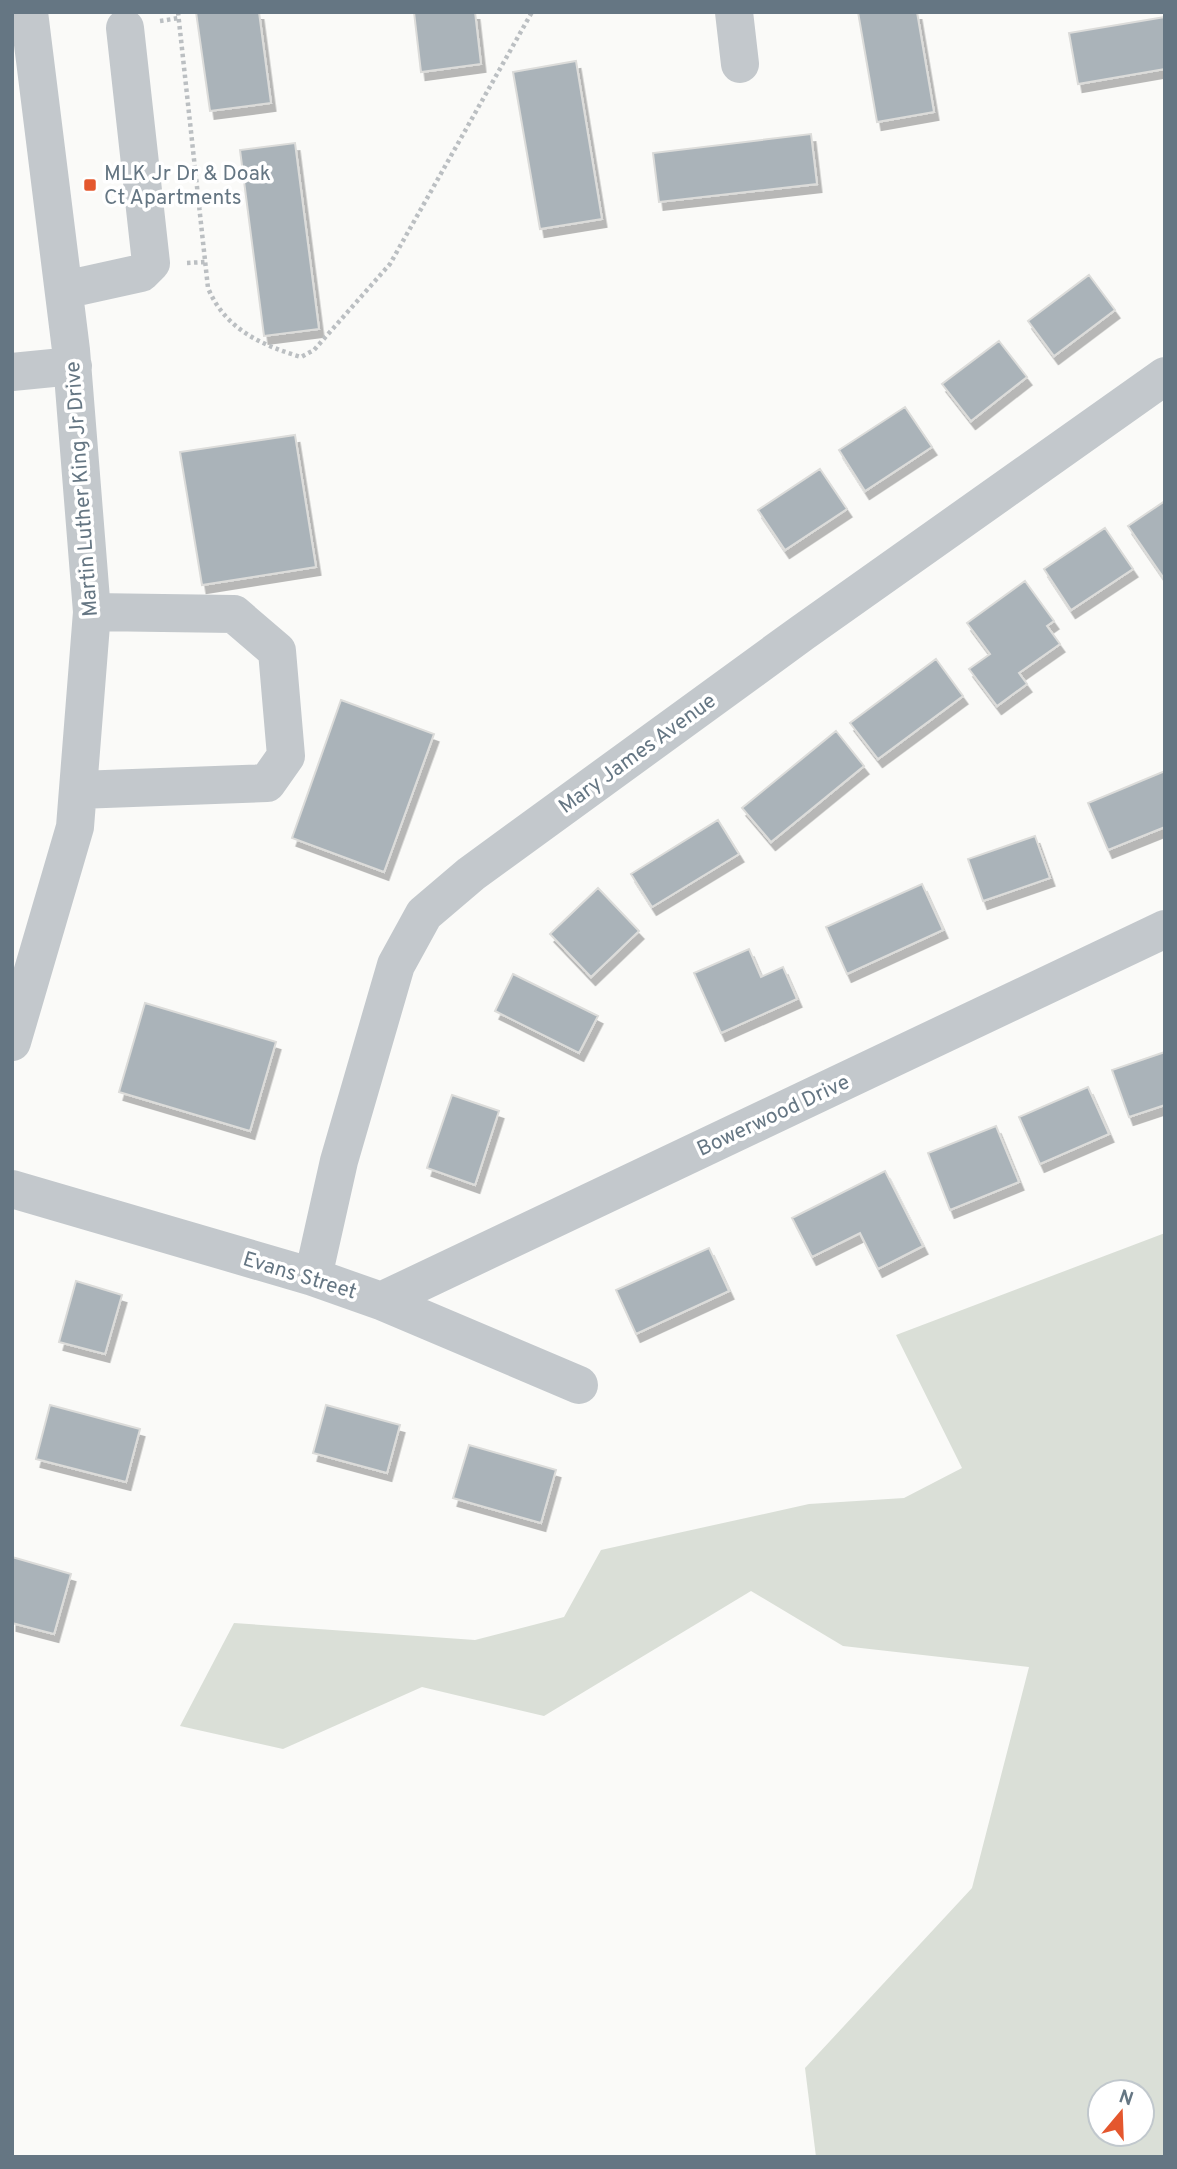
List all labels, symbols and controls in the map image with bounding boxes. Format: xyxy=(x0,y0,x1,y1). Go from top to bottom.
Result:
place label: MLK Jr Dr & Doak Ct Apartments xyxy=(104,161,271,212)
marker: MLK Jr Dr & Doak Ct Apartments xyxy=(82,177,98,193)
street label: Martin Luther King Jr Drive xyxy=(60,360,105,617)
street label: Mary James Avenue xyxy=(554,688,722,820)
street label: Bowerwood Drive xyxy=(693,1069,854,1164)
street label: Evans Street xyxy=(239,1246,360,1307)
north arrow xyxy=(1086,2078,1156,2148)
text: N xyxy=(1116,2085,1136,2112)

